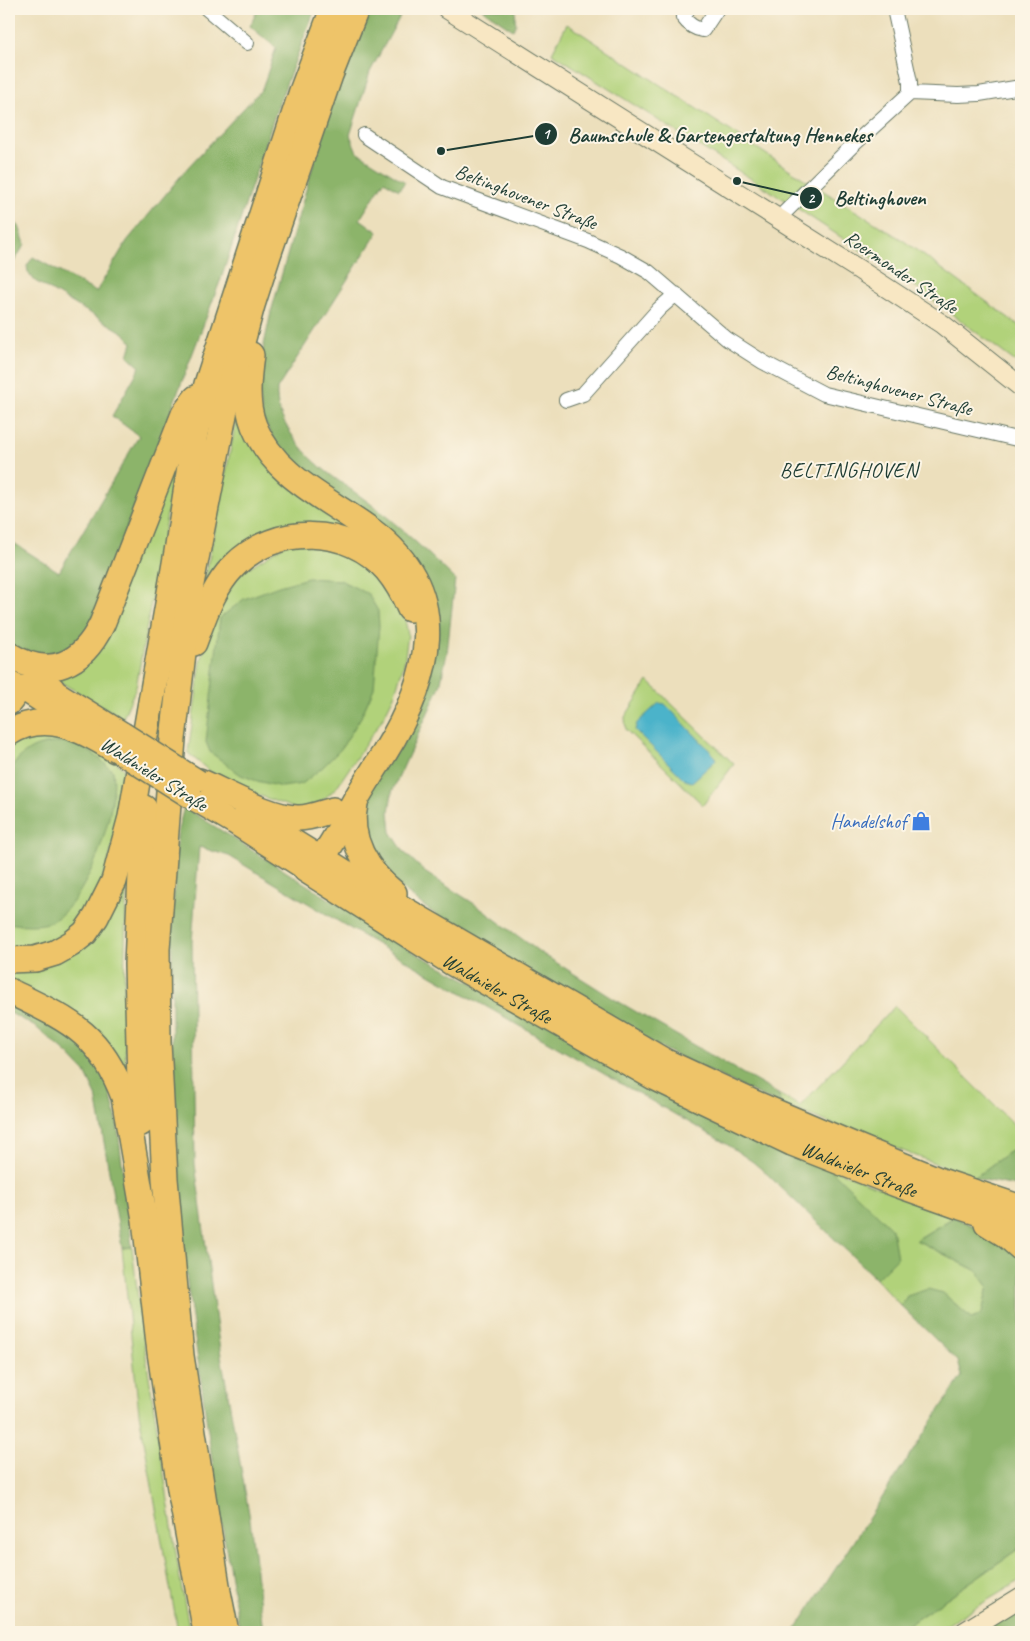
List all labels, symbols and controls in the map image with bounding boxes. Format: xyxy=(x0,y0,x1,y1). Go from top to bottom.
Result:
callout: Baumschule & Gartengestaltung Hennekes xyxy=(533,116,882,152)
text: Baumschule & Gartengestaltung Hennekes xyxy=(568,122,874,148)
text: 1 xyxy=(543,125,552,144)
street label: Beltinghovener Straße xyxy=(452,158,602,236)
callout: Beltinghoven xyxy=(799,180,935,216)
text: Beltinghoven xyxy=(834,185,927,211)
text: 2 xyxy=(808,189,816,208)
street label: Roermonder Straße xyxy=(839,225,964,320)
street label: Beltinghovener Straße xyxy=(823,359,976,422)
district label: BELTINGHOVEN xyxy=(780,457,921,483)
street label: Waldnieler Straße xyxy=(96,731,213,818)
place label: Handelshof xyxy=(830,809,911,834)
shop icon: Handelshof xyxy=(910,810,932,832)
street label: Waldnieler Straße xyxy=(438,947,558,1030)
street label: Waldnieler Straße xyxy=(798,1135,921,1203)

